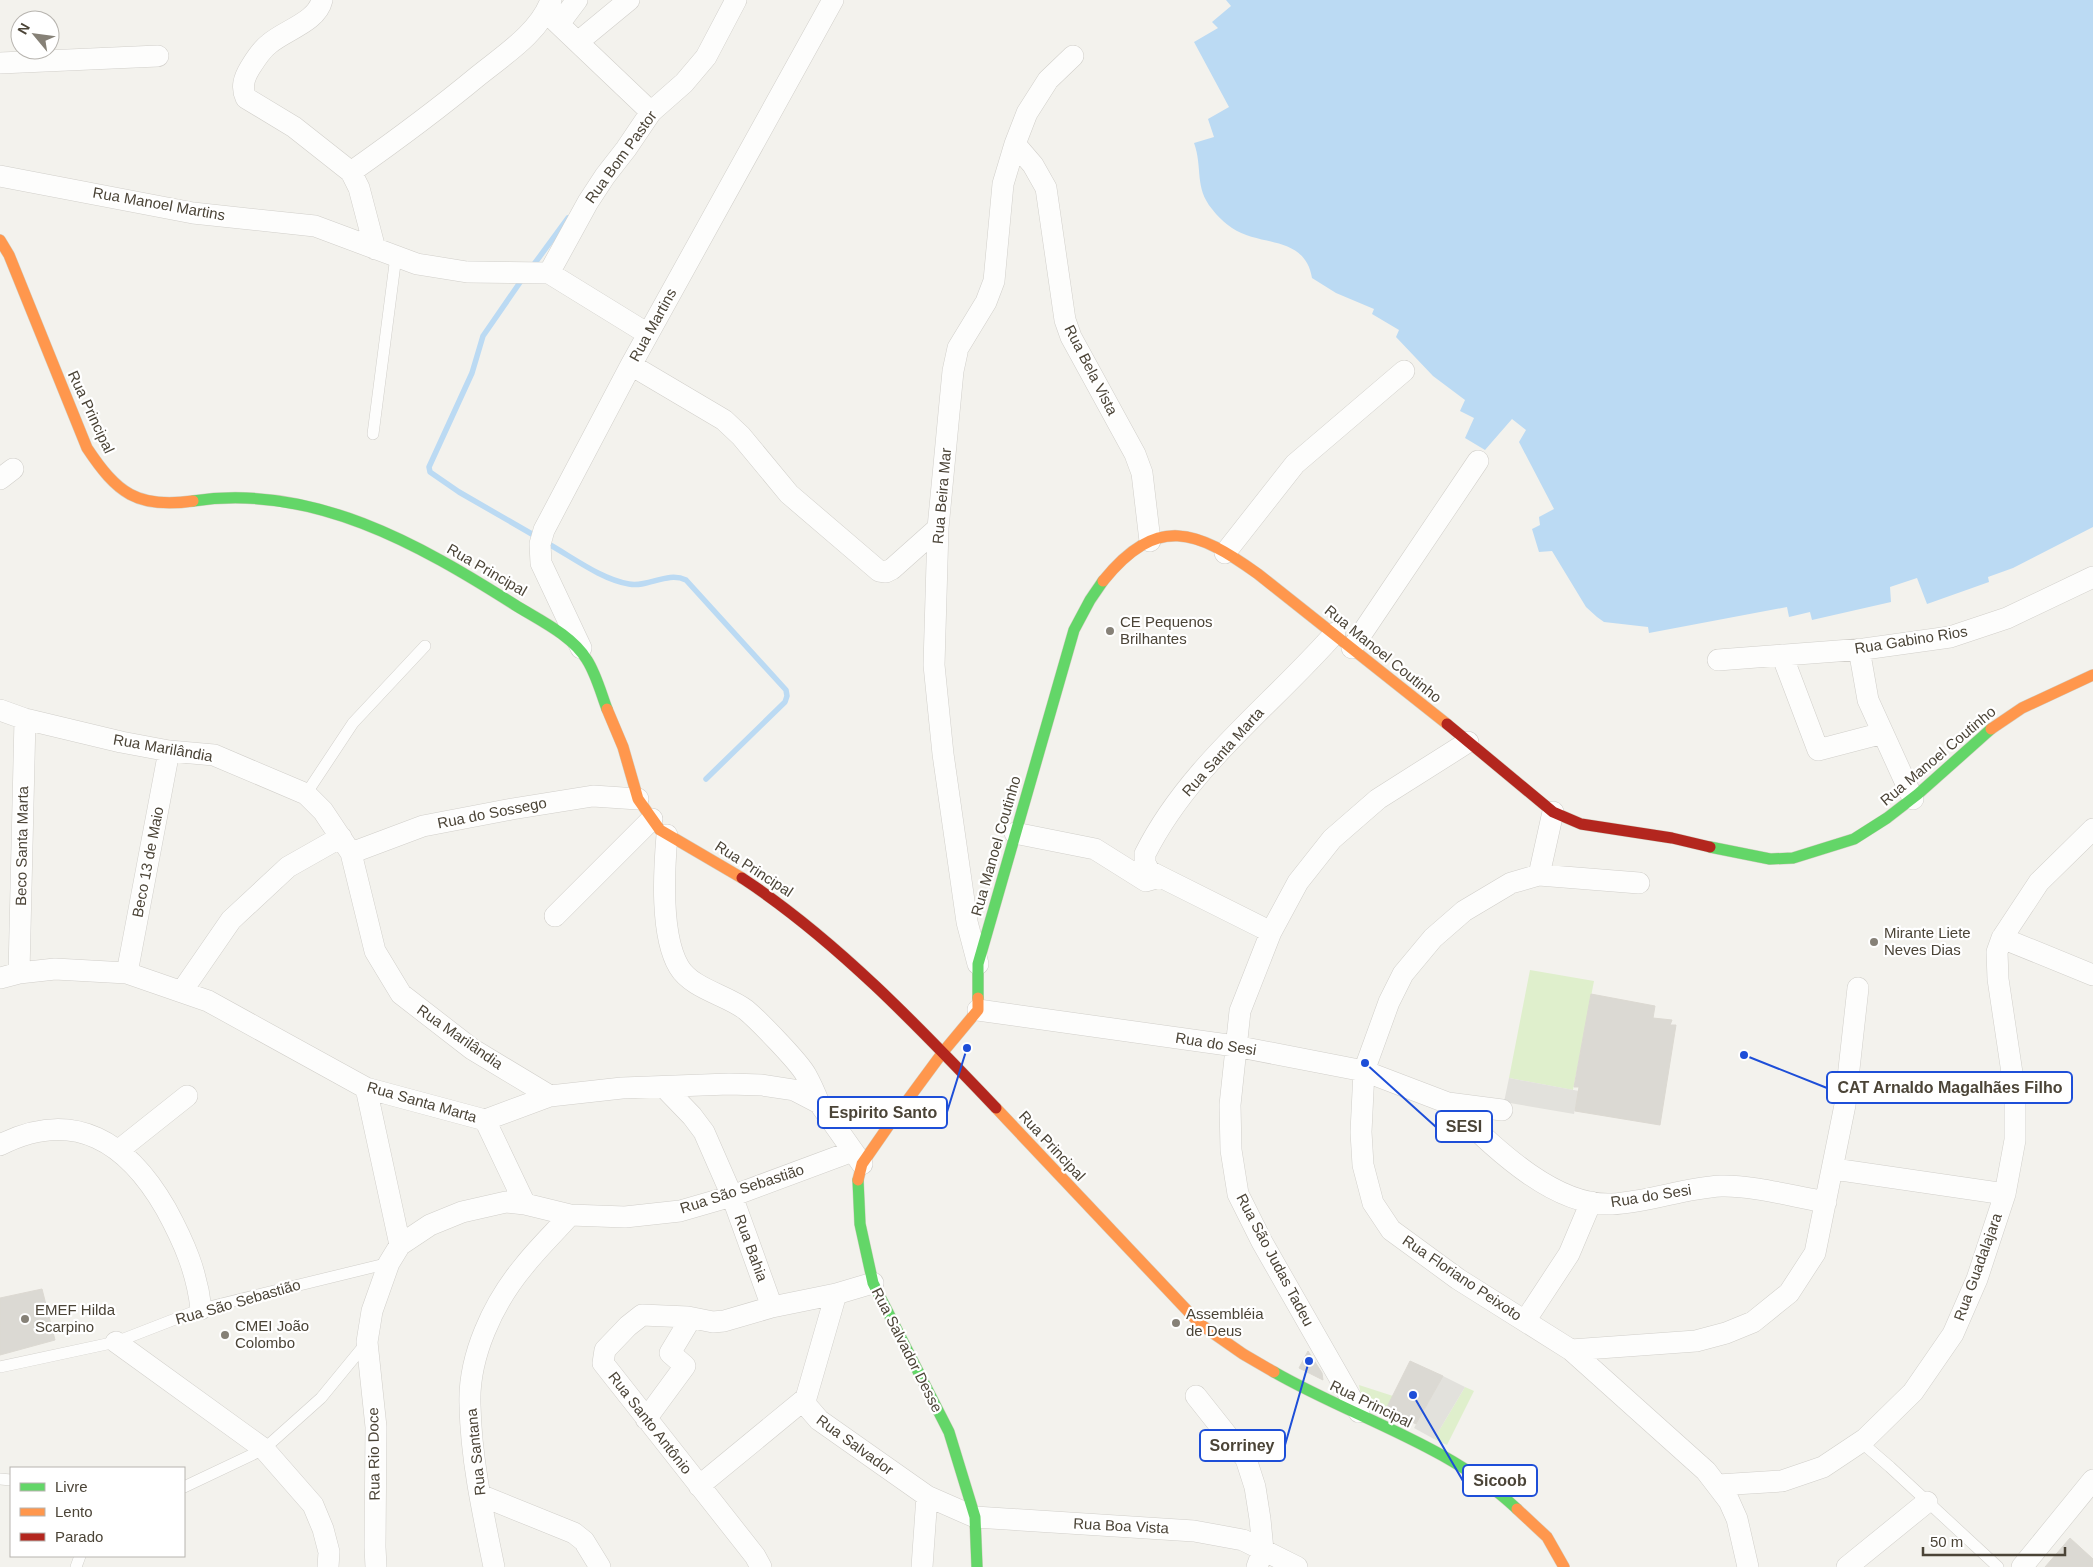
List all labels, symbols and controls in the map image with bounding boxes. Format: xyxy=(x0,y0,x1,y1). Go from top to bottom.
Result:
north arrow xyxy=(10,10,60,60)
text: N xyxy=(14,20,33,37)
street label: Rua Bom Pastor xyxy=(581,107,660,206)
street label: Rua Manoel Martins xyxy=(92,183,227,224)
street label: Rua Martins xyxy=(626,285,680,364)
street label: Rua Bela Vista xyxy=(1061,322,1122,418)
street label: Rua Principal xyxy=(65,368,118,456)
street label: Rua Beira Mar xyxy=(929,447,954,545)
street label: Rua Principal xyxy=(444,540,530,599)
street label: Rua Manoel Coutinho xyxy=(1322,601,1445,706)
place label: CE Pequenos Brilhantes xyxy=(1120,613,1213,647)
street label: Rua Gabino Rios xyxy=(1853,622,1969,657)
marker: CE Pequenos Brilhantes xyxy=(1104,625,1116,637)
street label: Rua Manoel Coutinho xyxy=(1877,702,1999,809)
street label: Rua Santa Marta xyxy=(1178,703,1267,799)
street label: Rua Marilândia xyxy=(112,730,215,765)
street label: Rua Manoel Coutinho xyxy=(967,774,1024,918)
street label: Beco Santa Marta xyxy=(12,785,31,906)
street label: Rua do Sossego xyxy=(436,794,548,831)
street label: Beco 13 de Maio xyxy=(128,805,167,919)
street label: Rua Principal xyxy=(712,837,796,900)
place label: Mirante Liete Neves Dias xyxy=(1884,924,1971,958)
marker: Mirante Liete Neves Dias xyxy=(1868,936,1880,948)
street label: Rua Marilândia xyxy=(414,1001,507,1073)
street label: Rua do Sesi xyxy=(1174,1029,1258,1058)
callout: CAT Arnaldo Magalhães Filho xyxy=(1827,1072,2072,1103)
street label: Rua Santa Marta xyxy=(365,1078,480,1125)
text: CAT Arnaldo Magalhães Filho xyxy=(1838,1079,2063,1096)
callout: Espirito Santo xyxy=(818,1097,947,1128)
text: Espirito Santo xyxy=(829,1104,937,1121)
street label: Rua Principal xyxy=(1016,1107,1089,1184)
callout: SESI xyxy=(1436,1111,1492,1142)
text: SESI xyxy=(1446,1118,1482,1135)
street label: Rua São Sebastião xyxy=(678,1160,806,1217)
street label: Rua do Sesi xyxy=(1609,1181,1693,1210)
street label: Rua São Judas Tadeu xyxy=(1233,1191,1318,1329)
street label: Rua Guadalajara xyxy=(1950,1210,2005,1323)
street label: Rua Bahia xyxy=(732,1212,772,1284)
street label: Rua Floriano Peixoto xyxy=(1399,1231,1525,1324)
street label: Rua São Sebastião xyxy=(173,1276,302,1328)
street label: Rua Salvador Desse xyxy=(869,1285,946,1415)
place label: EMEF Hilda Scarpino xyxy=(35,1301,116,1335)
place label: Assembléia de Deus xyxy=(1186,1305,1264,1339)
marker: EMEF Hilda Scarpino xyxy=(19,1313,31,1325)
place label: CMEI João Colombo xyxy=(235,1317,309,1351)
marker: Assembléia de Deus xyxy=(1170,1317,1182,1329)
marker: CMEI João Colombo xyxy=(219,1329,231,1341)
street label: Rua Santo Antônio xyxy=(605,1368,696,1477)
street label: Rua Principal xyxy=(1327,1376,1415,1431)
street label: Rua Rio Doce xyxy=(364,1407,383,1501)
street label: Rua Santana xyxy=(462,1407,489,1496)
street label: Rua Salvador xyxy=(814,1411,897,1478)
callout: Sorriney xyxy=(1200,1430,1285,1461)
text: Sorriney xyxy=(1210,1437,1275,1454)
callout: Sicoob xyxy=(1463,1465,1537,1496)
legend xyxy=(10,1467,185,1557)
text: Sicoob xyxy=(1473,1472,1527,1489)
text: Livre xyxy=(55,1478,88,1495)
text: Lento xyxy=(55,1503,93,1520)
street label: Rua Boa Vista xyxy=(1073,1515,1170,1537)
scale bar xyxy=(1923,1524,2066,1556)
text: Parado xyxy=(55,1528,103,1545)
text: 50 m xyxy=(1930,1533,1963,1550)

